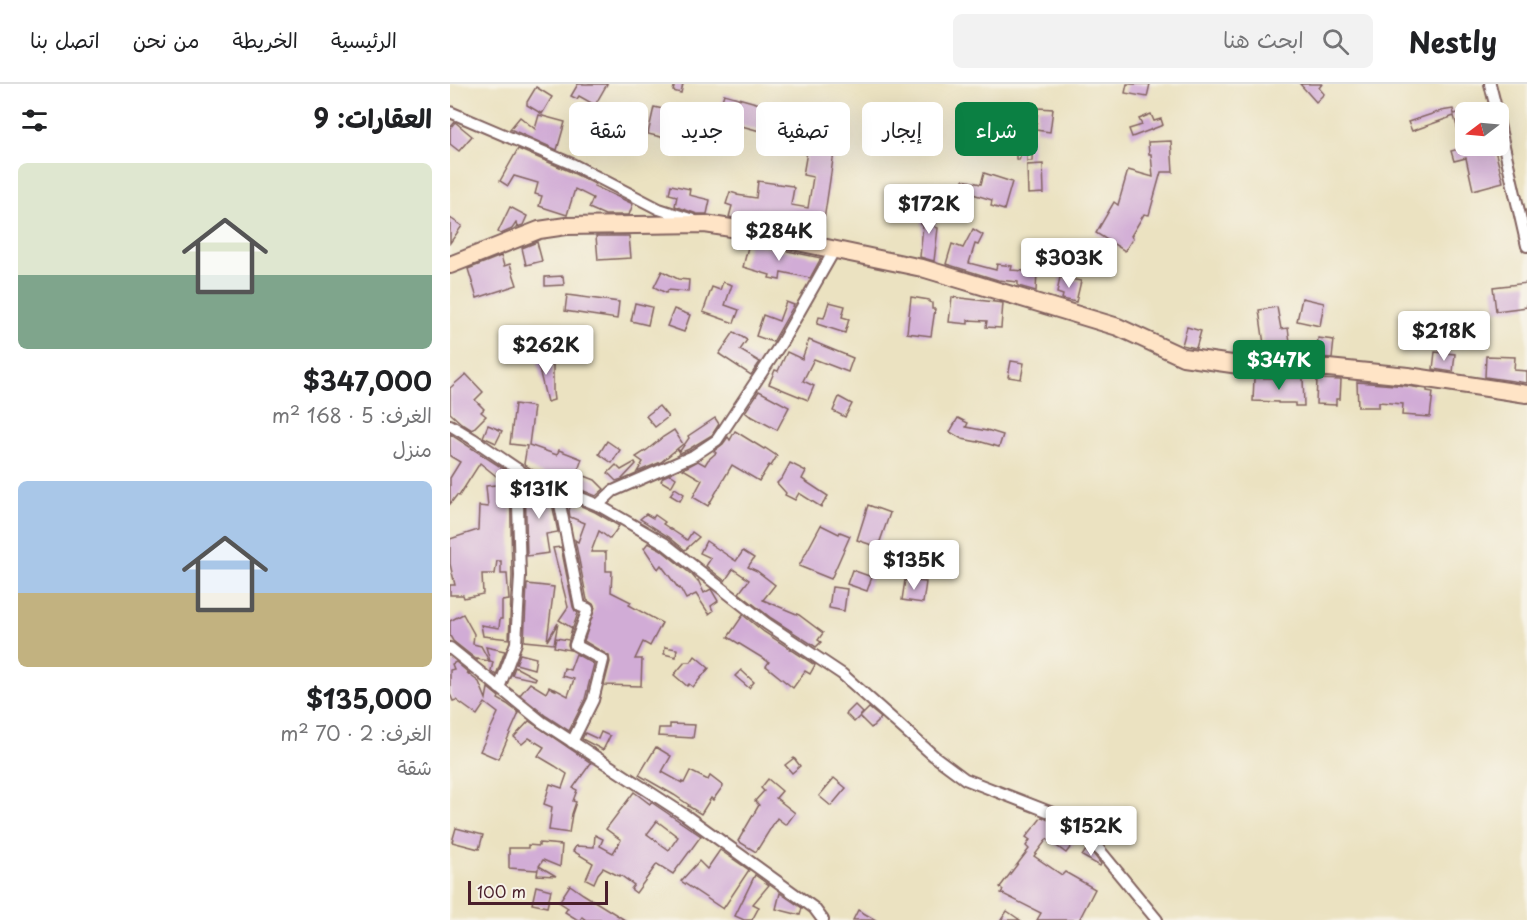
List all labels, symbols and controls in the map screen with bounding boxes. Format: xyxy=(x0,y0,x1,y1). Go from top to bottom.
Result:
search box xyxy=(953,14,1373,68)
text: Nestly xyxy=(1409,20,1497,63)
text: ابحث هنا xyxy=(1223,22,1304,55)
text: اتصل بنا xyxy=(30,23,100,55)
text: من نحن xyxy=(133,23,199,55)
text: الخريطة xyxy=(232,23,298,55)
text: الرئيسية xyxy=(331,23,397,55)
icon: search xyxy=(1319,25,1352,58)
text: العقارات: 9 xyxy=(313,98,432,137)
chip: شقة xyxy=(569,102,648,156)
chip: جديد xyxy=(660,102,744,156)
chip: تصفية xyxy=(756,102,850,156)
chip: إيجار xyxy=(862,102,943,156)
chip: شراء xyxy=(955,102,1038,156)
north arrow xyxy=(1455,102,1509,156)
map controls xyxy=(1455,102,1509,156)
icon: filters xyxy=(18,104,51,137)
pin: $172K xyxy=(887,184,971,235)
text: $172K xyxy=(898,188,960,218)
icon: home xyxy=(171,202,279,310)
pin: $284K xyxy=(737,211,821,262)
text: $284K xyxy=(745,215,813,245)
pin: $303K xyxy=(1027,238,1111,289)
text: $303K xyxy=(1035,242,1103,272)
pin: $218K xyxy=(1402,311,1486,362)
text: $218K xyxy=(1412,315,1476,345)
pin: $262K xyxy=(504,325,588,376)
text: $262K xyxy=(512,329,580,359)
pin: $347K xyxy=(1237,340,1321,391)
text: $347K xyxy=(1247,344,1311,374)
text: $347,000 xyxy=(303,361,432,400)
text: الغرف: 5 · 168 m² xyxy=(272,400,432,430)
text: منزل xyxy=(393,434,432,464)
pin: $131K xyxy=(497,469,581,520)
text: $131K xyxy=(510,473,568,503)
icon: home xyxy=(171,520,279,628)
pin: $135K xyxy=(872,540,956,591)
text: $135K xyxy=(883,544,945,574)
text: $135,000 xyxy=(306,679,432,718)
text: الغرف: 2 · 70 m² xyxy=(280,718,432,748)
text: شقة xyxy=(397,752,432,782)
pin: $152K xyxy=(1049,806,1133,857)
text: $152K xyxy=(1060,810,1122,840)
scale bar xyxy=(468,878,608,906)
text: 100 m xyxy=(477,879,526,903)

